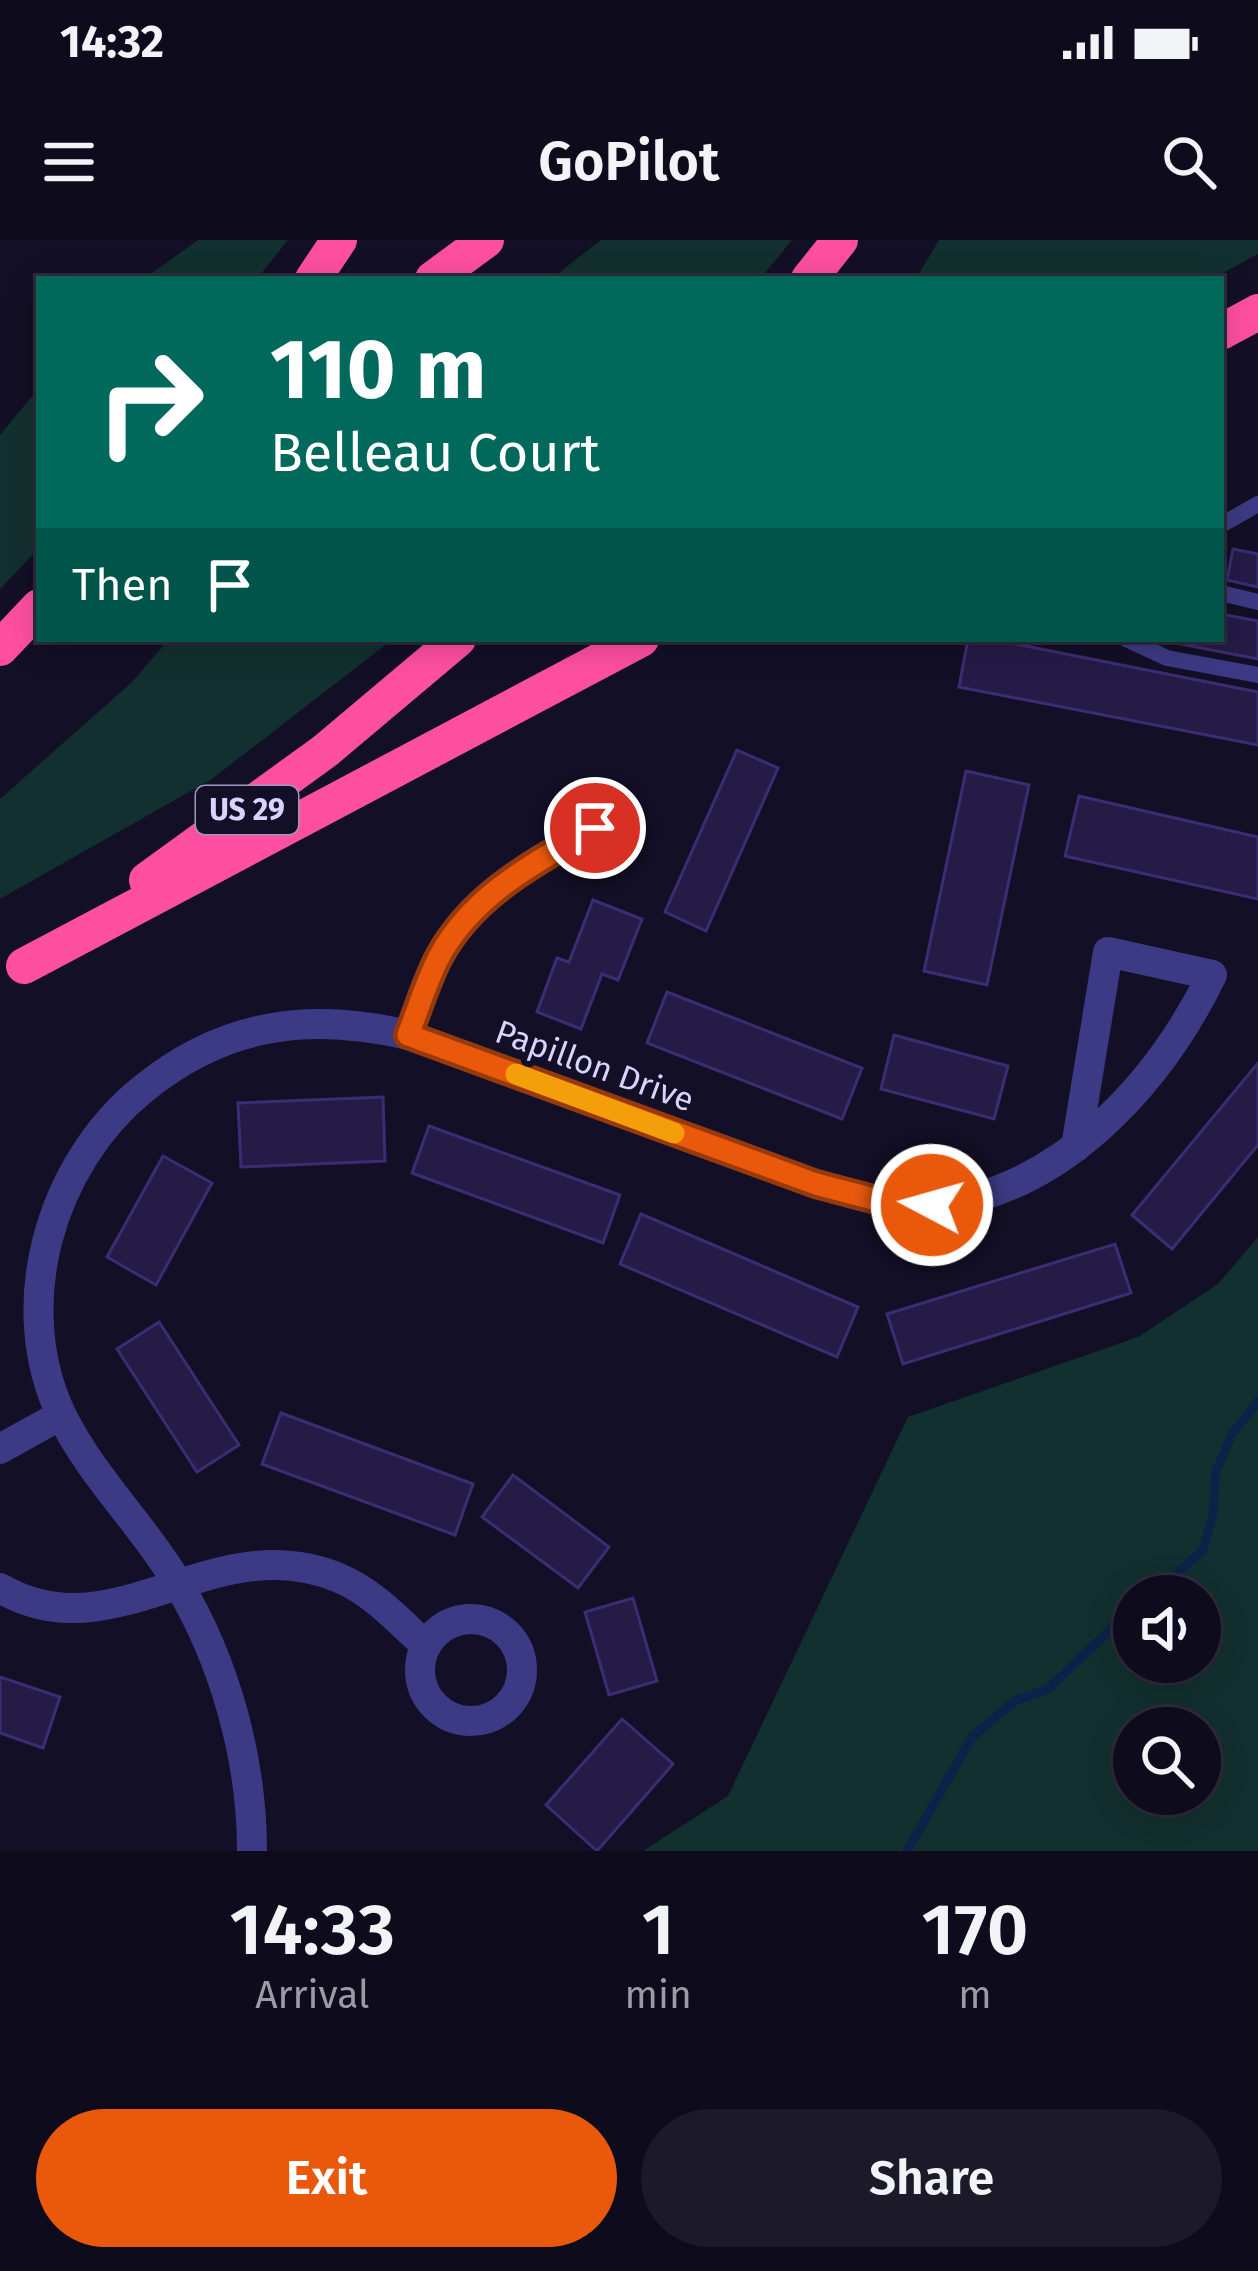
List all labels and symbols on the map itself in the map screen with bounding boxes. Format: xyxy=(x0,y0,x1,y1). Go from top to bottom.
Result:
pin xyxy=(544,777,646,879)
road number: US 29 xyxy=(196,786,298,834)
street label: Papillon Drive xyxy=(490,1012,699,1120)
position arrow xyxy=(869,1142,995,1268)

